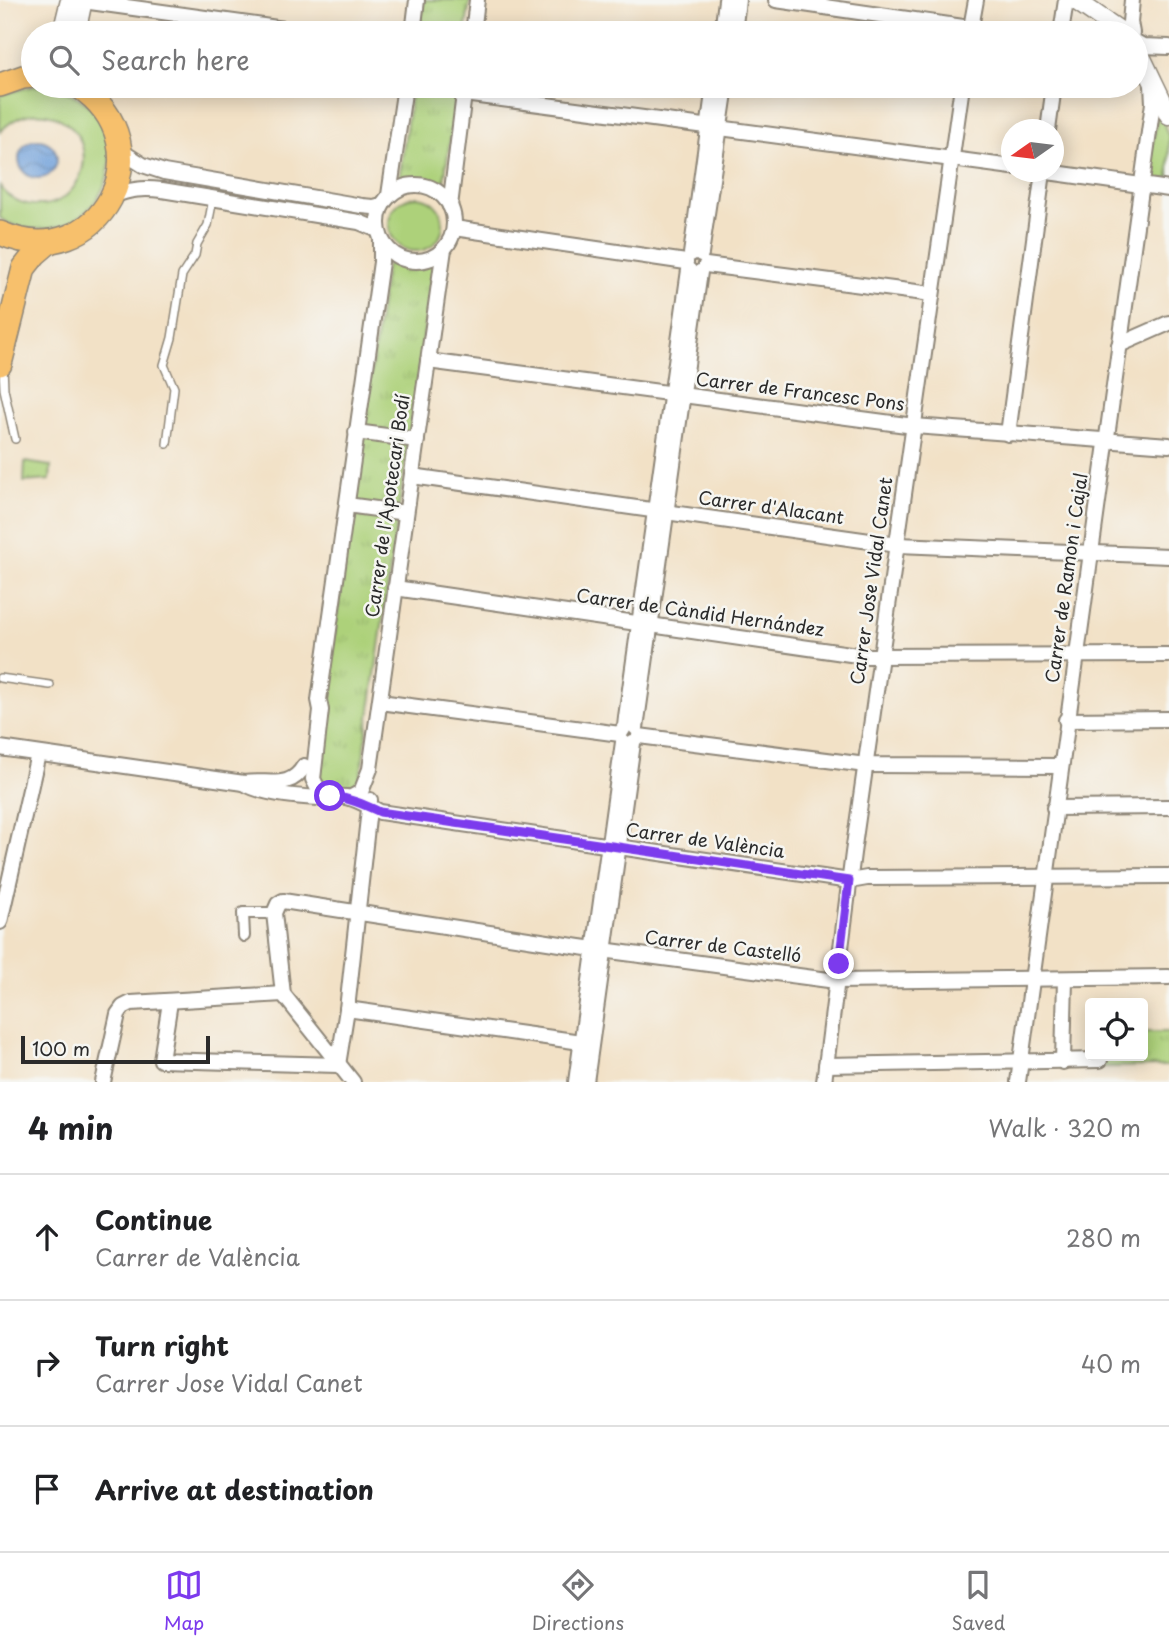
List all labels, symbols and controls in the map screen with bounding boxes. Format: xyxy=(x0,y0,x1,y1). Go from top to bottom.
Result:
search box xyxy=(21,21,1148,98)
text: Search here xyxy=(101,40,250,79)
icon: search xyxy=(45,41,83,79)
north arrow xyxy=(1001,119,1064,182)
street label: Carrer de Francesc Pons xyxy=(694,364,906,417)
street label: Carrer de l'Apotecari Bodí xyxy=(357,392,416,619)
street label: Carrer de Ramon i Cajal xyxy=(1037,471,1094,685)
street label: Carrer Jose Vidal Canet xyxy=(843,475,898,686)
street label: Carrer d'Alacant xyxy=(697,483,846,530)
street label: Carrer de Càndid Hernández xyxy=(575,581,826,642)
route start xyxy=(314,780,345,811)
street label: Carrer de València xyxy=(624,815,786,864)
street label: Carrer de Castelló xyxy=(643,923,803,969)
route end xyxy=(823,948,854,979)
map controls xyxy=(1085,998,1148,1061)
button: locate xyxy=(1085,998,1148,1061)
scale bar xyxy=(21,1033,210,1065)
text: 100 m xyxy=(32,1034,90,1062)
text: 4 min xyxy=(28,1105,114,1150)
text: Walk · 320 m xyxy=(988,1110,1141,1145)
text: Continue xyxy=(95,1200,212,1239)
icon: ahead xyxy=(28,1218,66,1256)
text: 280 m xyxy=(1066,1220,1141,1255)
text: Carrer de València xyxy=(95,1239,300,1274)
text: Turn right xyxy=(95,1326,229,1365)
icon: right xyxy=(28,1344,66,1382)
text: 40 m xyxy=(1081,1346,1141,1381)
text: Carrer Jose Vidal Canet xyxy=(95,1365,363,1400)
icon: arrive xyxy=(28,1470,66,1508)
text: Arrive at destination xyxy=(95,1470,374,1509)
tab: Map xyxy=(164,1566,204,1636)
tab: Directions xyxy=(532,1566,624,1636)
tab: Saved xyxy=(951,1566,1005,1636)

